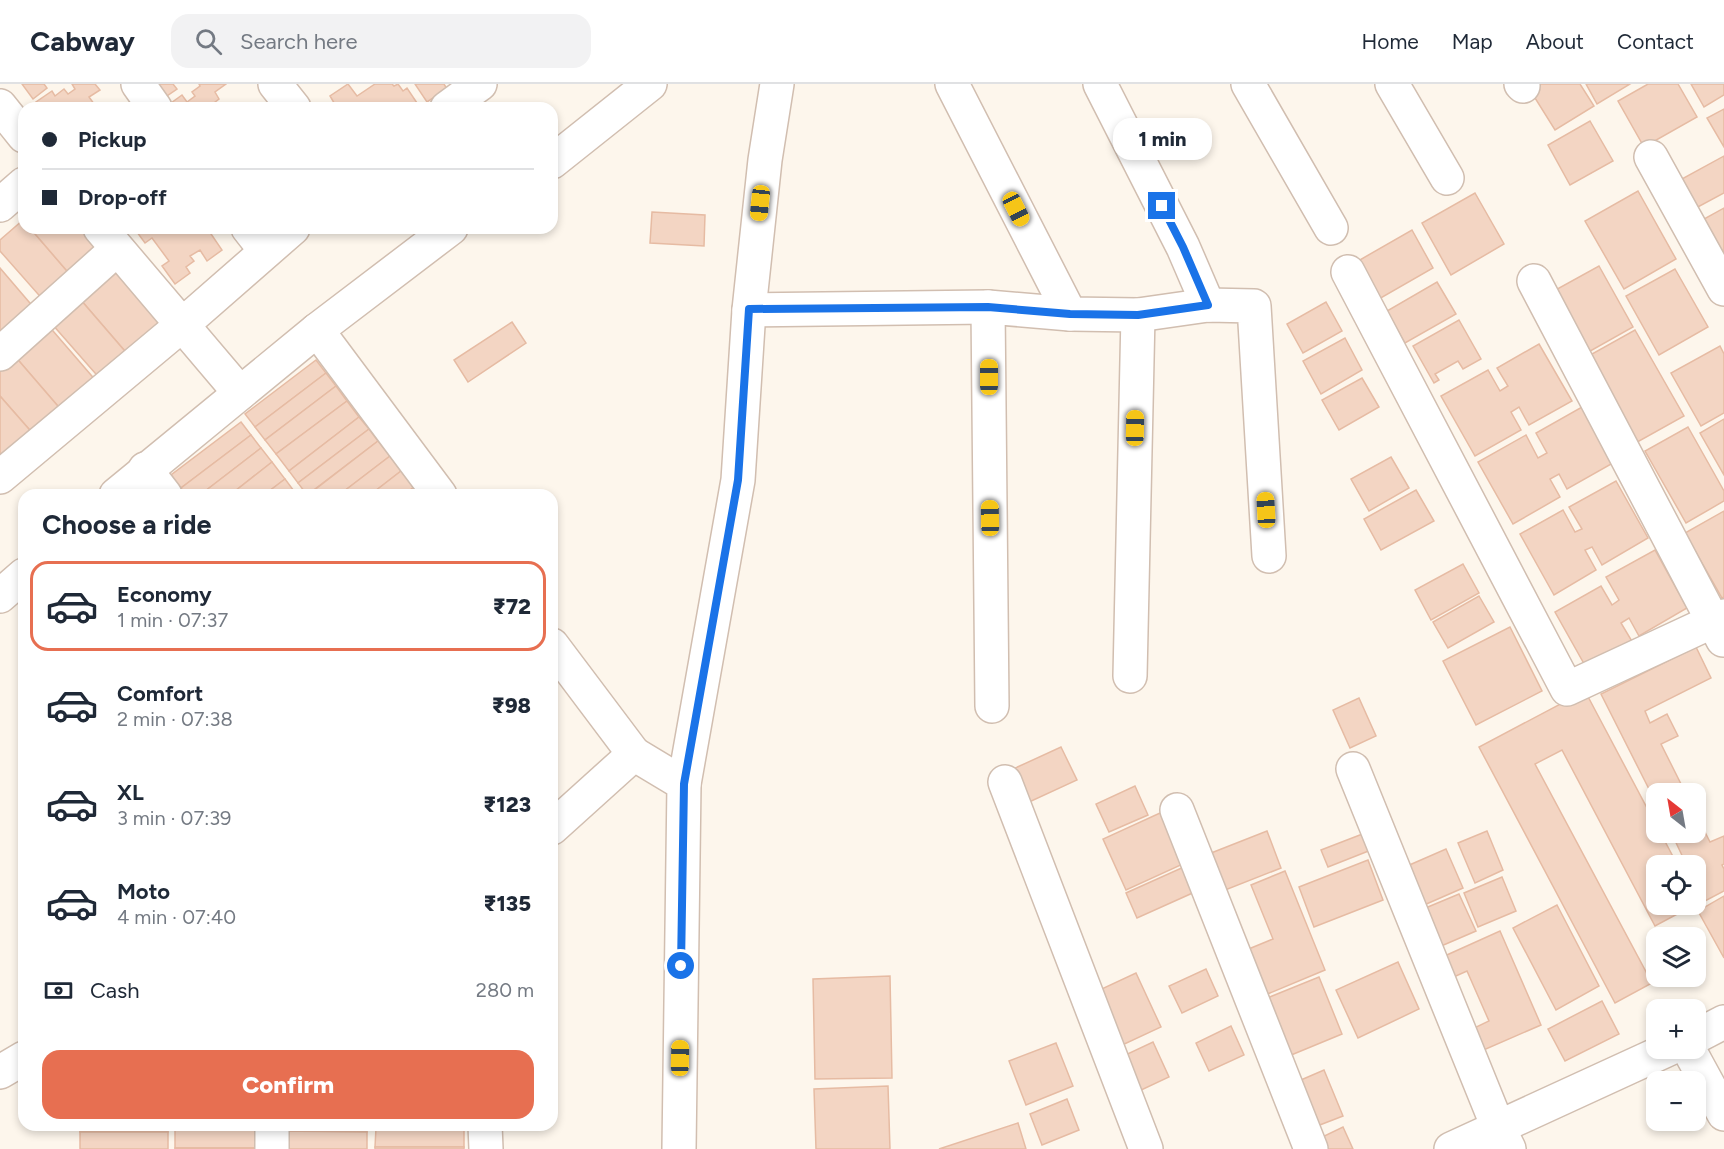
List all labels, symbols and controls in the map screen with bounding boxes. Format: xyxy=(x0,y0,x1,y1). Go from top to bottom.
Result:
search box xyxy=(171,14,591,68)
text: Cabway xyxy=(30,24,135,58)
icon: search xyxy=(192,25,225,58)
text: Search here xyxy=(240,28,357,55)
text: Home xyxy=(1362,29,1419,54)
text: Map xyxy=(1452,29,1493,54)
text: About xyxy=(1526,29,1584,54)
text: Contact xyxy=(1617,29,1694,54)
callout: 1 min xyxy=(1112,119,1212,161)
text: Pickup xyxy=(78,126,147,153)
text: 1 min xyxy=(1139,127,1186,151)
text: Drop-off xyxy=(78,184,167,211)
car xyxy=(749,184,771,222)
car xyxy=(1000,189,1032,229)
route end xyxy=(1148,192,1175,219)
car xyxy=(980,359,998,395)
car xyxy=(1126,410,1144,446)
car xyxy=(1256,492,1276,528)
car xyxy=(981,500,999,536)
text: Choose a ride xyxy=(42,508,211,541)
icon: car xyxy=(45,579,99,633)
text: Economy xyxy=(117,581,212,608)
text: ₹72 xyxy=(493,593,531,620)
text: 1 min · 07:37 xyxy=(117,608,228,632)
icon: car xyxy=(45,678,99,732)
text: Comfort xyxy=(117,680,203,707)
text: ₹98 xyxy=(492,692,531,719)
text: 2 min · 07:38 xyxy=(117,707,233,731)
icon: car xyxy=(45,777,99,831)
text: XL xyxy=(117,779,144,806)
north arrow xyxy=(1646,783,1706,843)
map controls xyxy=(1646,783,1706,1131)
text: ₹123 xyxy=(483,791,531,818)
text: 3 min · 07:39 xyxy=(117,806,231,830)
button: locate xyxy=(1646,855,1706,915)
icon: car xyxy=(45,876,99,930)
text: Moto xyxy=(117,878,170,905)
text: ₹135 xyxy=(483,890,531,917)
text: 4 min · 07:40 xyxy=(117,905,236,929)
button: layers xyxy=(1646,927,1706,987)
route start xyxy=(667,952,694,979)
icon: cash xyxy=(42,974,75,1007)
text: Cash xyxy=(90,977,140,1004)
text: 280 m xyxy=(476,978,534,1002)
button: + xyxy=(1646,999,1706,1059)
car xyxy=(671,1040,689,1076)
button: Confirm xyxy=(42,1050,534,1119)
button: − xyxy=(1646,1071,1706,1131)

